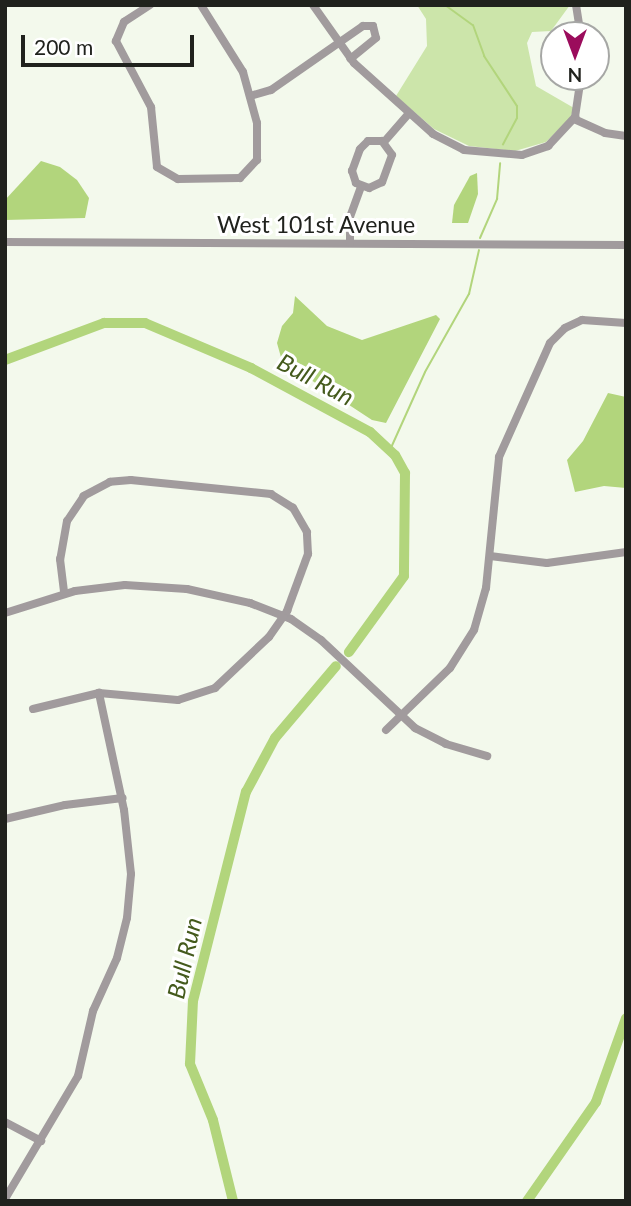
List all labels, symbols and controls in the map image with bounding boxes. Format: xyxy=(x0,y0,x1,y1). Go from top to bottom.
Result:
scale bar xyxy=(24,21,198,65)
north arrow xyxy=(540,21,610,91)
text: 200 m xyxy=(34,34,93,59)
text: N xyxy=(568,64,582,87)
street label: West 101st Avenue xyxy=(216,210,416,238)
water label: Bull Run xyxy=(273,347,359,411)
water label: Bull Run xyxy=(161,915,207,1001)

